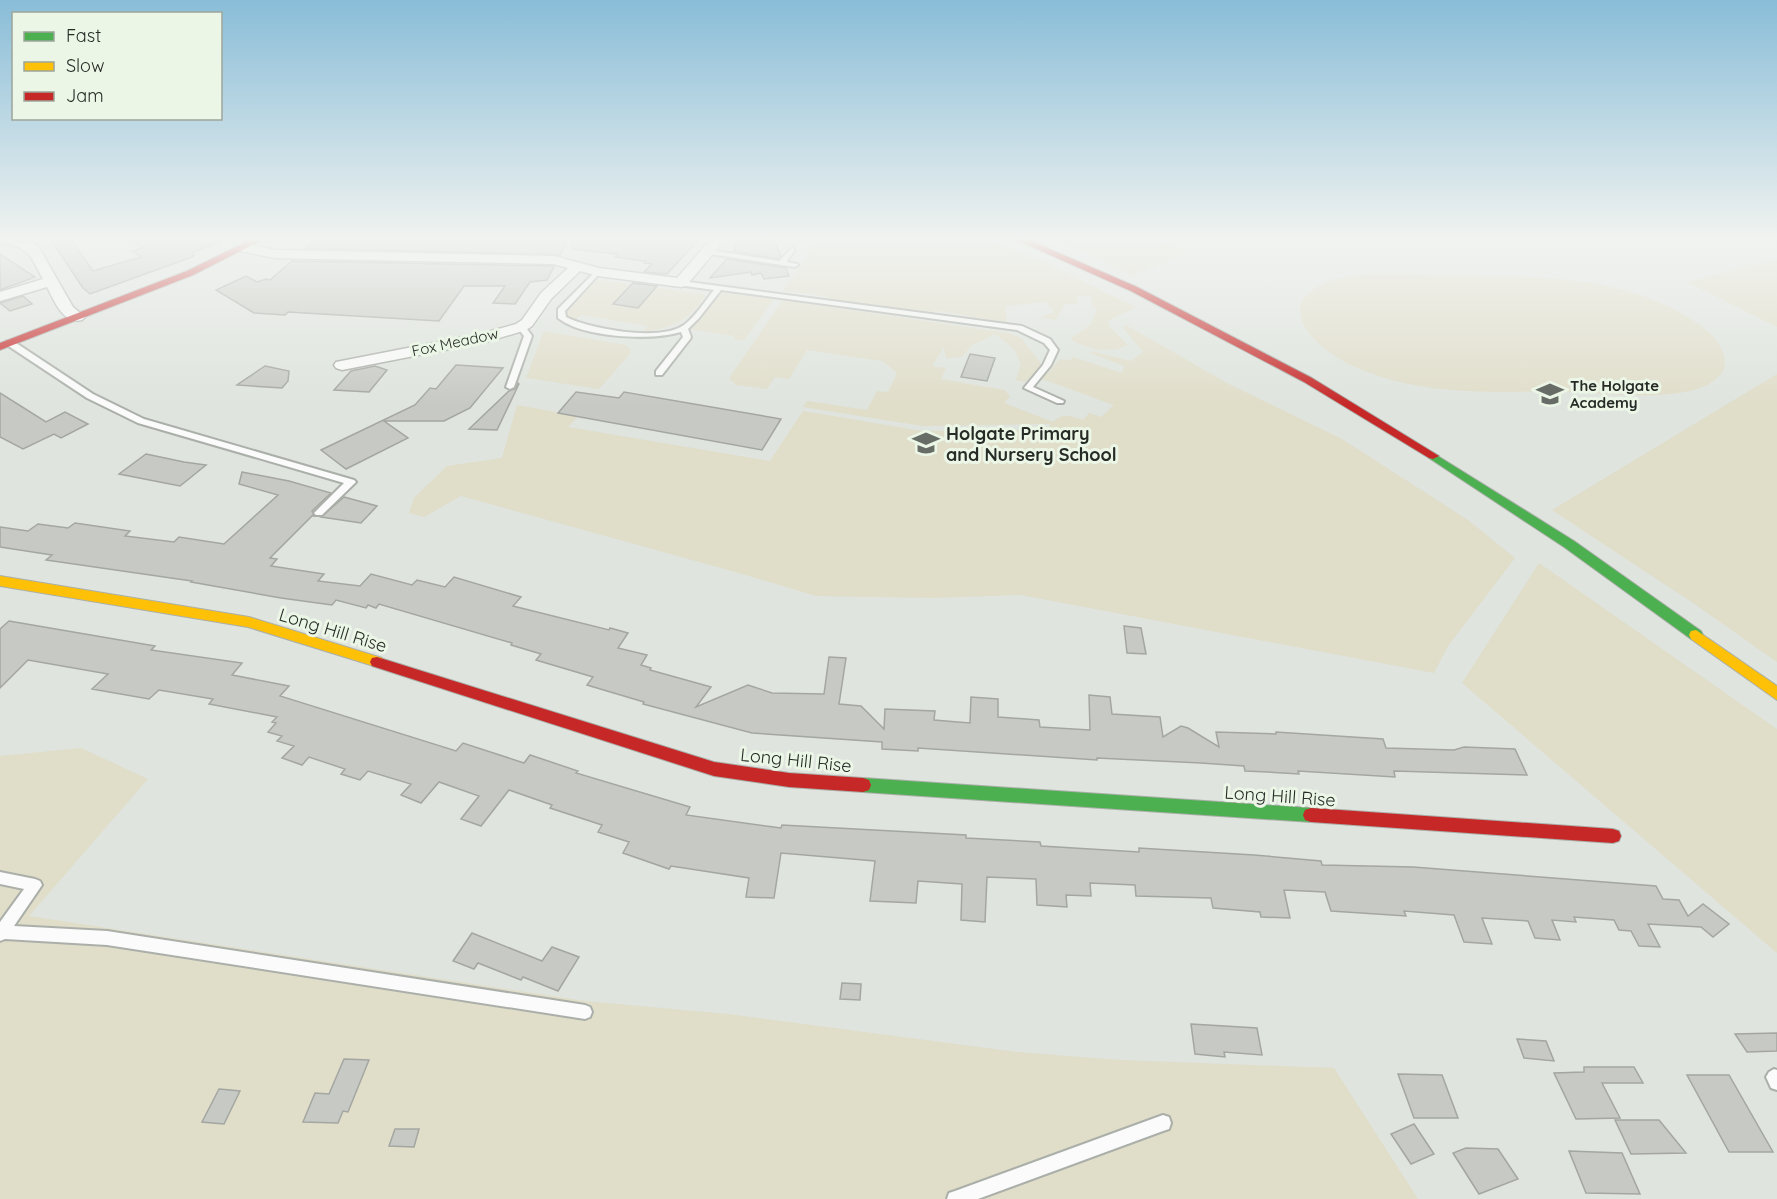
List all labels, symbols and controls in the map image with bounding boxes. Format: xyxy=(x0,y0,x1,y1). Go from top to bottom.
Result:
legend xyxy=(12,12,222,120)
text: Fast xyxy=(66,24,101,47)
text: Slow xyxy=(66,54,104,77)
text: Jam xyxy=(66,84,104,107)
street label: Fox Meadow xyxy=(410,324,500,360)
place label: The Holgate Academy xyxy=(1570,376,1659,412)
school or university icon: The Holgate Academy xyxy=(1535,379,1565,409)
place label: Holgate Primary and Nursery School xyxy=(946,422,1117,466)
school or university icon: Holgate Primary and Nursery School xyxy=(911,428,941,458)
street label: Long Hill Rise xyxy=(276,603,390,657)
street label: Long Hill Rise xyxy=(739,743,853,777)
street label: Long Hill Rise xyxy=(1224,781,1336,811)

